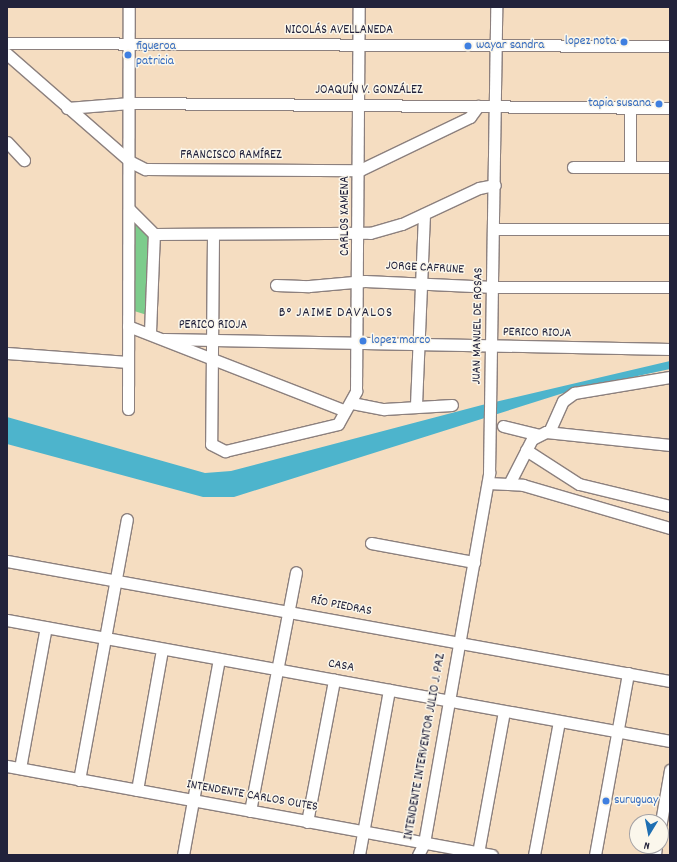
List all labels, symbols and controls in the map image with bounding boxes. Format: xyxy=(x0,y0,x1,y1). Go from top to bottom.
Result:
street label: NICOLÁS AVELLANEDA xyxy=(285,23,393,39)
place label: lopez nota xyxy=(565,34,616,50)
marker: lopez nota xyxy=(619,37,629,47)
place label: wayar sandra xyxy=(476,38,544,54)
place label: figueroa patricia xyxy=(136,40,176,71)
marker: wayar sandra xyxy=(463,41,473,51)
marker: figueroa patricia xyxy=(123,50,133,60)
street label: JOAQUÍN V. GONZÁLEZ xyxy=(315,83,423,99)
place label: tapia susana xyxy=(588,96,651,112)
marker: tapia susana xyxy=(654,99,664,109)
street label: FRANCISCO RAMÍREZ xyxy=(180,148,282,164)
street label: CARLOS XAMENA xyxy=(338,176,354,256)
street label: JORGE CAFRUNE xyxy=(386,259,464,279)
street label: JUAN MANUEL DE ROSAS xyxy=(470,267,488,385)
district label: B° JAIME DAVALOS xyxy=(279,305,393,321)
street label: PERICO RIOJA xyxy=(179,318,247,334)
street label: PERICO RIOJA xyxy=(503,326,571,342)
place label: lopez marco xyxy=(371,333,430,349)
marker: lopez marco xyxy=(358,336,368,346)
street label: RÍO PIEDRAS xyxy=(309,593,373,621)
street label: INTENDENTE INTERVENTOR JULIO J. PAZ xyxy=(402,653,450,841)
street label: CASA xyxy=(327,657,355,677)
street label: INTENDENTE CARLOS OUTES xyxy=(185,778,319,816)
place label: suruguay xyxy=(614,793,658,809)
marker: suruguay xyxy=(601,796,611,806)
north arrow xyxy=(629,814,669,854)
text: N xyxy=(643,836,651,853)

